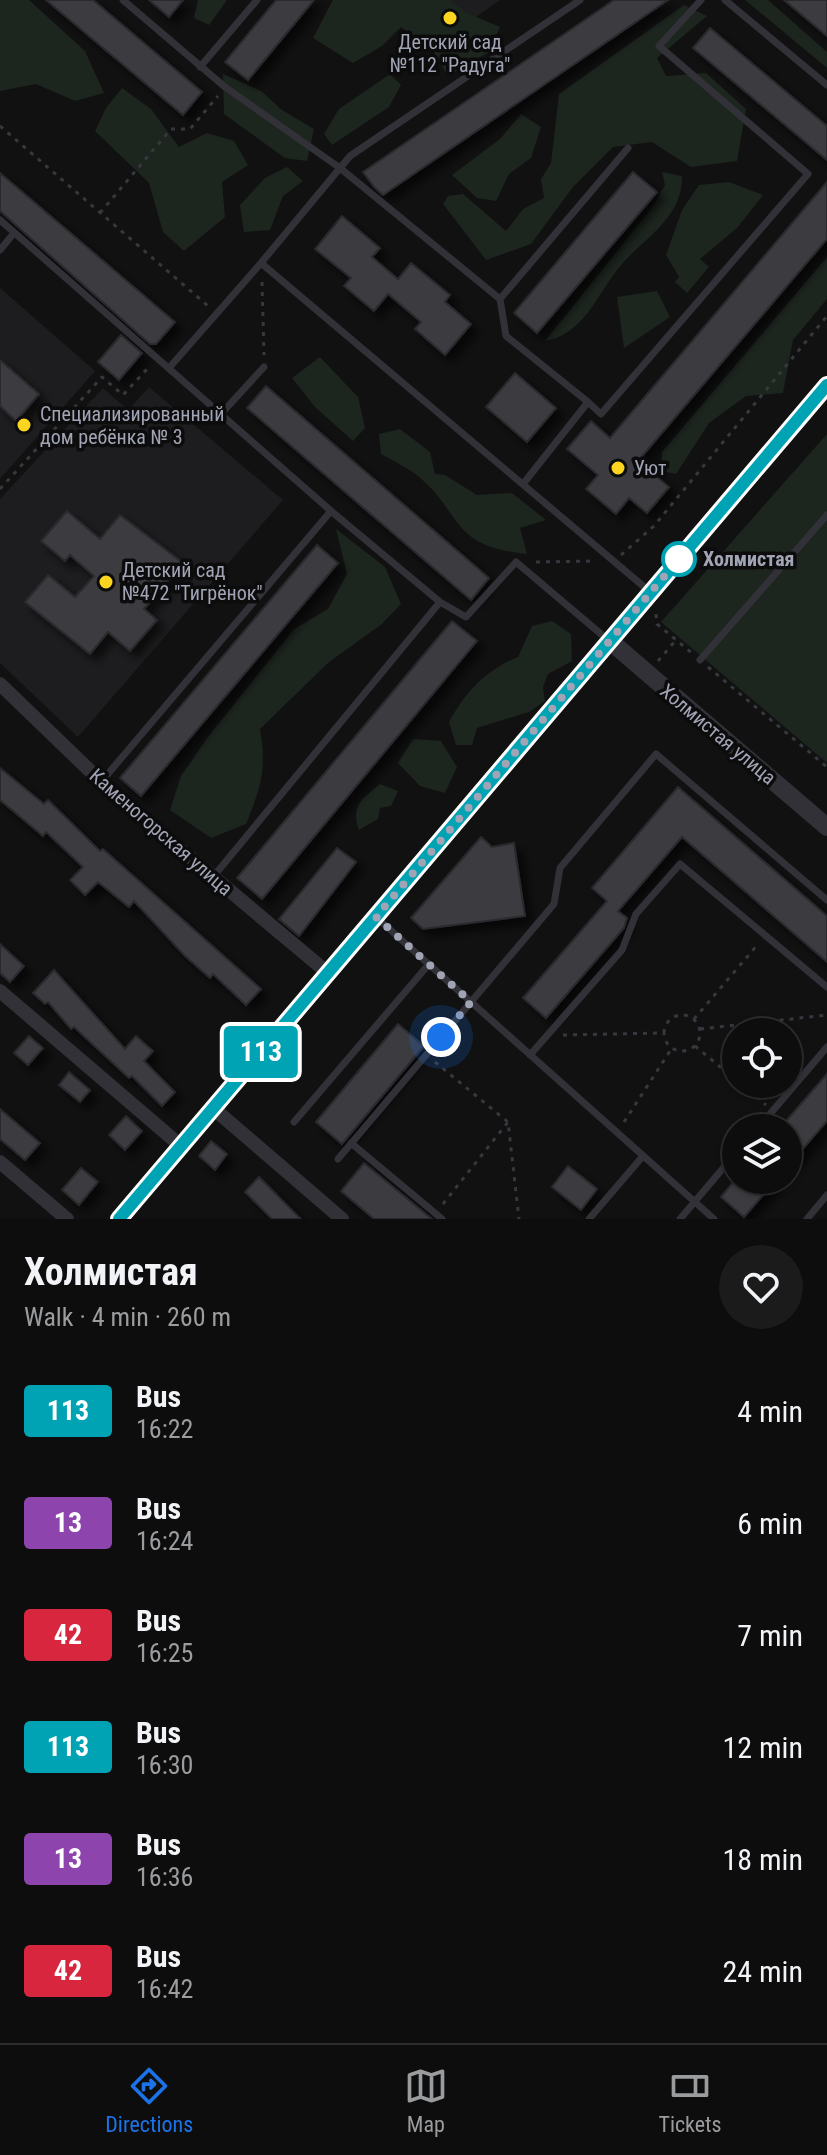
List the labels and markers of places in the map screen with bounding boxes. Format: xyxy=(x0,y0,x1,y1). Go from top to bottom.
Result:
marker: Детский сад №112 "Радуга" xyxy=(441,9,459,27)
place label: Детский сад №112 "Радуга" xyxy=(390,30,510,77)
place label: Специализированный дом ребёнка № 3 xyxy=(40,402,224,449)
marker: Специализированный дом ребёнка № 3 xyxy=(15,416,33,434)
place label: Уют xyxy=(634,456,667,480)
marker: Уют xyxy=(609,459,627,477)
marker: Холмистая xyxy=(662,542,696,576)
place label: Холмистая xyxy=(703,547,794,571)
place label: Детский сад №472 "Тигрёнок" xyxy=(122,558,263,605)
marker: Детский сад №472 "Тигрёнок" xyxy=(97,573,115,591)

